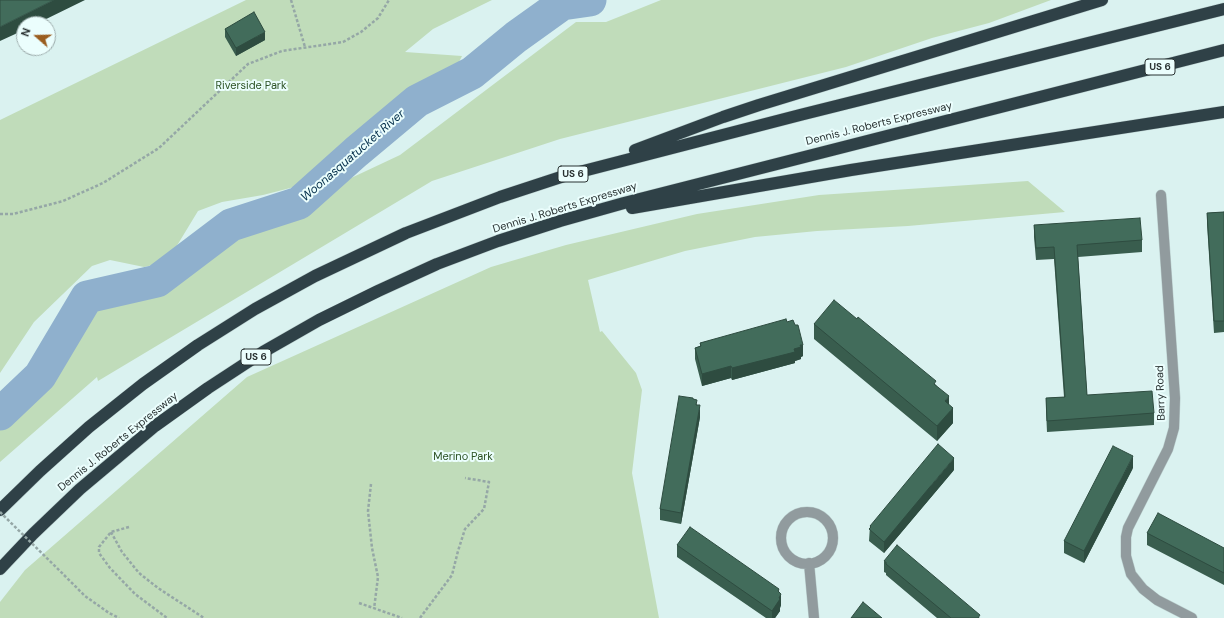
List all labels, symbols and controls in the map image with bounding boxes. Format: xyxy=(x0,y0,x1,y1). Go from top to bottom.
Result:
north arrow xyxy=(16,16,56,56)
text: N xyxy=(18,26,34,38)
road number: US 6 xyxy=(1145,59,1175,75)
park label: Riverside Park xyxy=(216,79,286,93)
street label: Dennis J. Roberts Expressway xyxy=(805,99,953,149)
water label: Woonasquatucket River xyxy=(298,107,408,205)
road number: US 6 xyxy=(558,166,588,182)
street label: Dennis J. Roberts Expressway xyxy=(491,180,639,236)
road number: US 6 xyxy=(241,349,271,365)
street label: Barry Road xyxy=(1153,365,1169,421)
street label: Dennis J. Roberts Expressway xyxy=(55,390,181,494)
park label: Merino Park xyxy=(433,450,493,464)

